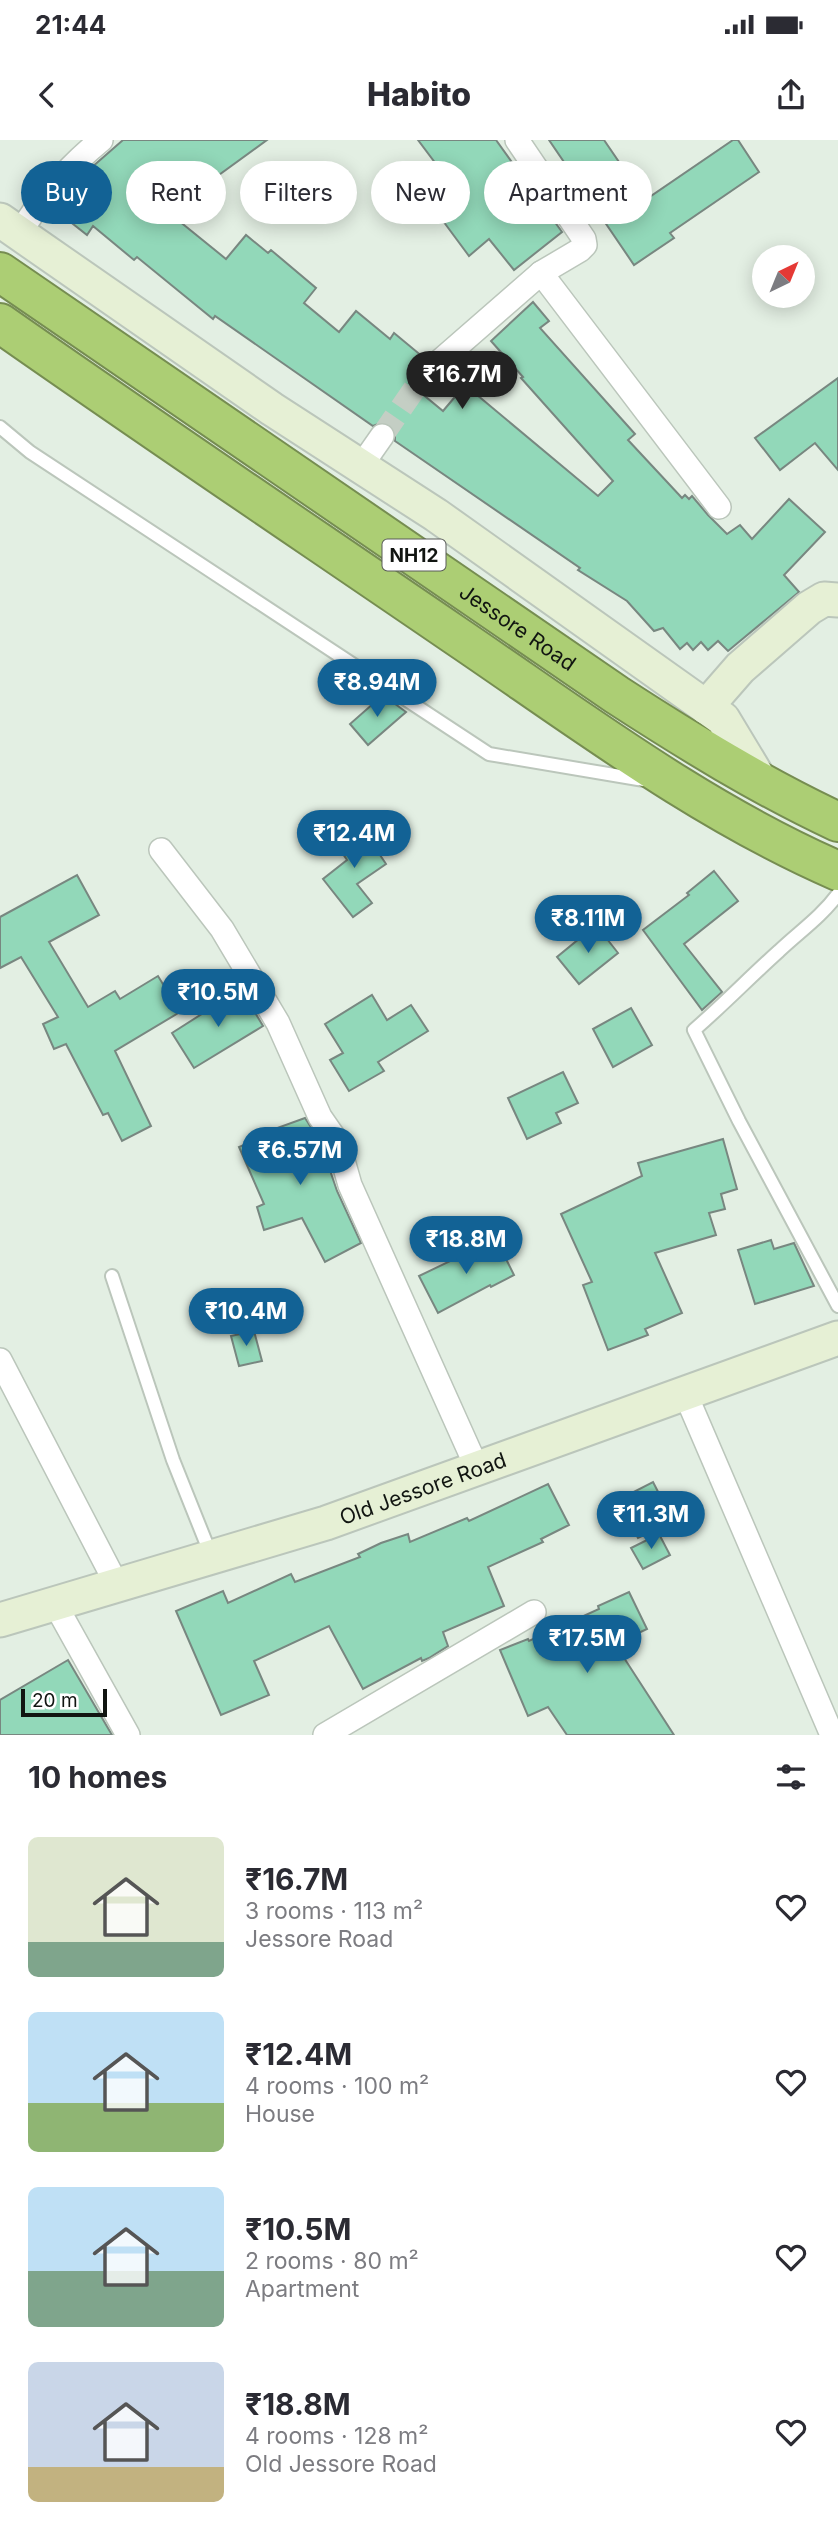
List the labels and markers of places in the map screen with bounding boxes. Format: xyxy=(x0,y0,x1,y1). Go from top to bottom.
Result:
pin: ₹16.7M xyxy=(405,352,519,411)
pin: ₹8.94M xyxy=(320,660,434,719)
pin: ₹12.4M xyxy=(297,810,411,870)
pin: ₹8.11M xyxy=(531,896,645,955)
pin: ₹10.5M xyxy=(161,970,275,1029)
pin: ₹6.57M xyxy=(243,1128,357,1187)
pin: ₹18.8M xyxy=(409,1216,523,1276)
pin: ₹10.4M xyxy=(189,1288,303,1348)
pin: ₹11.3M xyxy=(594,1492,708,1551)
pin: ₹17.5M xyxy=(530,1616,644,1675)

